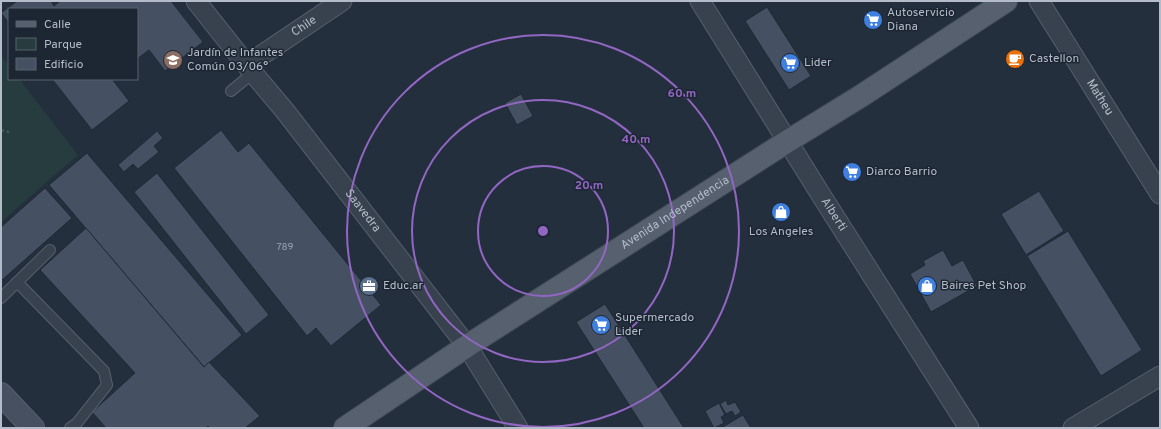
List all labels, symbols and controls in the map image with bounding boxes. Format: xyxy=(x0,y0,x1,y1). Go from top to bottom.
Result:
place label: Autoservicio Diana xyxy=(887,5,955,35)
legend xyxy=(8,8,138,80)
supermarket icon: Autoservicio Diana xyxy=(862,9,884,31)
street label: Chile xyxy=(288,12,320,41)
text: Calle xyxy=(44,17,71,33)
text: Parque xyxy=(44,37,82,53)
place label: Jardín de Infantes Común 03/06° xyxy=(187,45,283,75)
cafe icon: Castellon xyxy=(1004,48,1026,70)
school or university icon: Jardín de Infantes Común 03/06° xyxy=(162,49,184,71)
place label: Castellon xyxy=(1029,51,1079,67)
supermarket icon: Lider xyxy=(779,52,801,74)
place label: Lider xyxy=(804,55,832,71)
text: Edificio xyxy=(44,57,84,73)
street label: Matheu xyxy=(1082,76,1117,119)
text: 60 m xyxy=(668,86,696,102)
text: 40 m xyxy=(621,132,651,148)
supermarket icon: Diarco Barrio xyxy=(841,161,863,183)
place label: Diarco Barrio xyxy=(866,164,937,180)
street label: Avenida Independencia xyxy=(618,172,732,254)
text: 20 m xyxy=(575,178,603,194)
street label: Saavedra xyxy=(341,186,384,236)
street label: Alberti xyxy=(817,195,850,235)
shop icon: Los Angeles xyxy=(770,201,792,223)
centre of rings xyxy=(536,224,550,238)
place label: Los Angeles xyxy=(749,224,813,240)
house number: 789 xyxy=(277,241,293,254)
office icon: Educ.ar xyxy=(358,275,380,297)
shop icon: Baires Pet Shop xyxy=(916,275,938,297)
place label: Educ.ar xyxy=(383,278,424,294)
place label: Baires Pet Shop xyxy=(941,278,1027,294)
place label: Supermercado Lider xyxy=(615,310,695,340)
supermarket icon: Supermercado Lider xyxy=(590,314,612,336)

